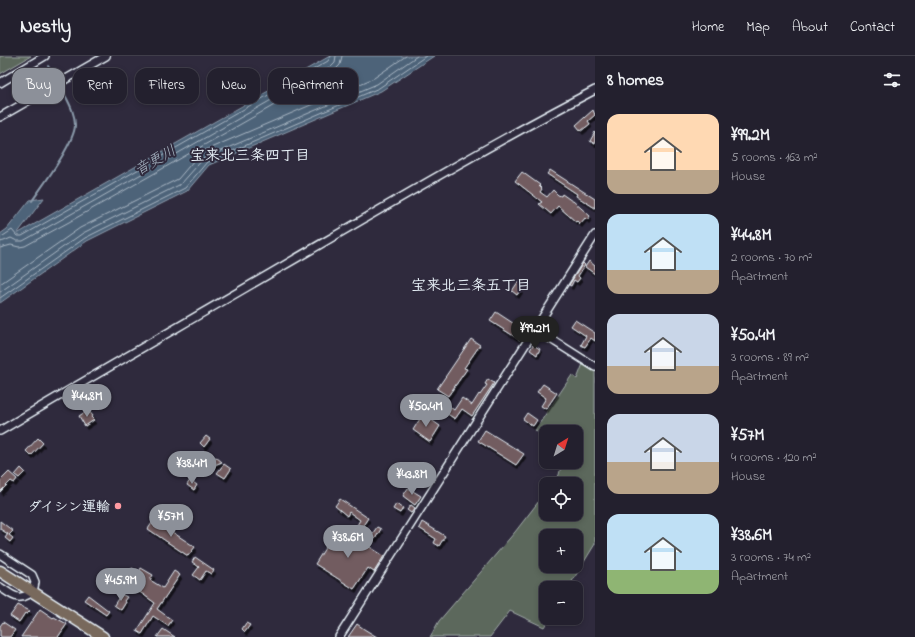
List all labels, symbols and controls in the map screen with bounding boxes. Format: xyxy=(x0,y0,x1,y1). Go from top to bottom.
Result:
text: Nestly xyxy=(20,14,71,41)
text: Home xyxy=(692,17,724,38)
text: Map xyxy=(746,17,770,38)
text: About xyxy=(792,17,828,38)
text: Contact xyxy=(850,17,895,38)
chip: Buy xyxy=(12,68,65,104)
chip: Rent xyxy=(73,68,127,104)
chip: Filters xyxy=(135,68,199,104)
chip: New xyxy=(207,68,260,104)
chip: Apartment xyxy=(268,68,358,104)
text: 8 homes xyxy=(607,68,664,93)
icon: filters xyxy=(881,69,903,91)
text: ¥99.2M xyxy=(731,123,770,148)
icon: home xyxy=(639,130,687,178)
water label: 音更川 xyxy=(131,140,180,182)
district label: 宝来北三条四丁目 xyxy=(190,145,310,167)
text: 5 rooms · 163 m² xyxy=(731,148,818,167)
text: House xyxy=(731,167,765,186)
text: ¥44.8M xyxy=(731,223,772,248)
icon: home xyxy=(639,230,687,278)
text: 2 rooms · 70 m² xyxy=(731,248,812,267)
text: Apartment xyxy=(731,267,788,286)
district label: 宝来北三条五丁目 xyxy=(411,275,531,297)
pin: ¥99.2M xyxy=(502,316,568,350)
text: ¥99.2M xyxy=(520,319,550,338)
text: ¥50.4M xyxy=(731,323,776,348)
icon: home xyxy=(639,330,687,378)
text: 3 rooms · 89 m² xyxy=(731,348,809,367)
text: Apartment xyxy=(731,367,788,386)
pin: ¥44.8M xyxy=(54,384,120,418)
text: ¥44.8M xyxy=(71,387,103,406)
pin: ¥50.4M xyxy=(393,394,459,428)
text: ¥50.4M xyxy=(409,397,443,416)
text: ¥57M xyxy=(731,423,765,448)
north arrow xyxy=(539,425,583,469)
map controls xyxy=(539,425,583,625)
icon: home xyxy=(639,430,687,478)
text: 4 rooms · 120 m² xyxy=(731,448,817,467)
pin: ¥38.4M xyxy=(159,451,225,485)
text: ¥38.4M xyxy=(176,454,208,473)
pin: ¥43.8M xyxy=(379,462,445,496)
text: ¥43.8M xyxy=(396,465,428,484)
text: House xyxy=(731,467,765,486)
button: locate xyxy=(539,477,583,521)
place label: ダイシン運輸 xyxy=(28,497,110,518)
marker: ダイシン運輸 xyxy=(113,501,123,511)
pin: ¥57M xyxy=(147,504,195,538)
text: ¥57M xyxy=(158,507,184,526)
text: ¥38.6M xyxy=(731,523,772,548)
pin: ¥38.6M xyxy=(315,525,381,559)
text: ¥38.6M xyxy=(332,528,364,547)
button: + xyxy=(539,529,583,573)
icon: home xyxy=(639,530,687,578)
text: 3 rooms · 74 m² xyxy=(731,548,811,567)
text: Apartment xyxy=(731,567,788,586)
pin: ¥45.9M xyxy=(88,568,154,602)
text: ¥45.9M xyxy=(105,571,137,590)
button: − xyxy=(539,581,583,625)

